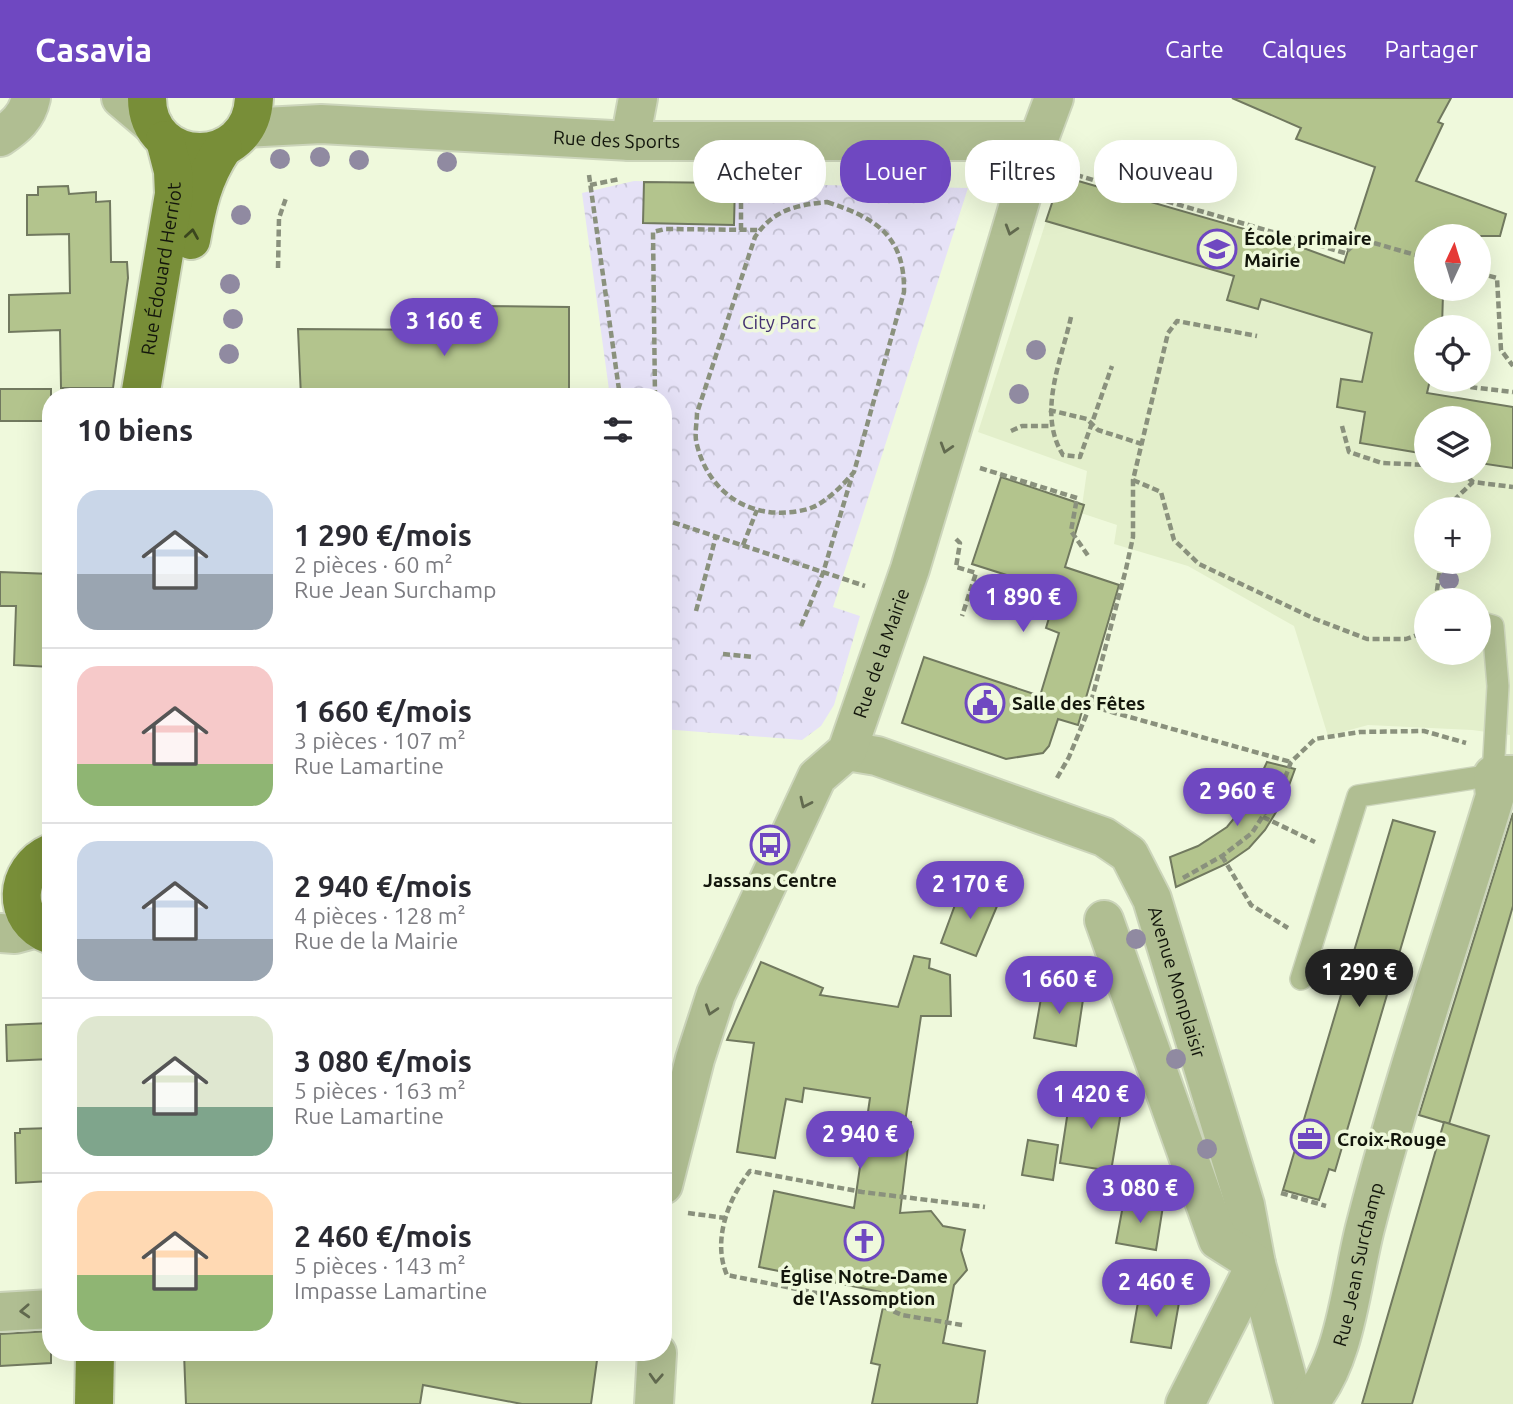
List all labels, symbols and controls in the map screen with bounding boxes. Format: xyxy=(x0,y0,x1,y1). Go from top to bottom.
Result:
text: Casavia xyxy=(35,31,152,68)
text: Carte xyxy=(1165,36,1224,63)
text: Calques xyxy=(1262,36,1347,63)
text: Partager xyxy=(1385,36,1478,63)
street label: Rue des Sports xyxy=(552,126,680,152)
chip: Acheter xyxy=(693,140,826,203)
chip: Louer xyxy=(840,140,951,203)
chip: Filtres xyxy=(965,140,1080,203)
chip: Nouveau xyxy=(1094,140,1237,203)
street label: Rue Édouard Herriot xyxy=(136,181,186,357)
one-way arrow xyxy=(1004,224,1019,236)
north arrow xyxy=(1414,224,1491,301)
map controls xyxy=(1414,224,1491,665)
place label: École primaire Mairie xyxy=(1244,227,1372,271)
one-way arrow xyxy=(185,228,200,239)
school or university icon: École primaire Mairie xyxy=(1196,228,1238,270)
pin: 3 160 € xyxy=(379,299,509,358)
text: 3 160 € xyxy=(406,308,482,333)
park label: City Parc xyxy=(742,311,816,333)
button: locate xyxy=(1414,315,1491,392)
button: layers xyxy=(1414,406,1491,483)
icon: filters xyxy=(599,411,637,449)
text: 10 biens xyxy=(77,413,193,447)
one-way arrow xyxy=(939,442,954,454)
button: + xyxy=(1414,497,1491,574)
icon: home xyxy=(133,518,217,602)
text: 1 290 €/mois xyxy=(294,518,472,552)
text: 2 pièces · 60 m² xyxy=(294,552,453,577)
pin: 1 890 € xyxy=(958,574,1088,634)
text: Rue Jean Surchamp xyxy=(294,577,497,602)
text: 1 890 € xyxy=(985,584,1061,609)
street label: Rue de la Mairie xyxy=(848,585,914,721)
button: − xyxy=(1414,588,1491,665)
public building icon: Salle des Fêtes xyxy=(964,682,1006,724)
place label: Salle des Fêtes xyxy=(1012,692,1145,714)
icon: home xyxy=(133,694,217,778)
text: 1 660 €/mois xyxy=(294,694,472,728)
text: 3 pièces · 107 m² xyxy=(294,728,466,753)
text: Rue Lamartine xyxy=(294,753,444,778)
pin: 2 960 € xyxy=(1172,768,1302,828)
text: 2 960 € xyxy=(1199,778,1275,803)
one-way arrow xyxy=(799,796,813,808)
bus stop icon: Jassans Centre xyxy=(749,824,791,866)
pin: 2 170 € xyxy=(905,862,1035,921)
icon: home xyxy=(133,869,217,953)
text: 2 940 €/mois xyxy=(294,869,472,903)
place label: Jassans Centre xyxy=(703,869,837,891)
text: 2 170 € xyxy=(932,871,1008,896)
text: 4 pièces · 128 m² xyxy=(294,903,466,928)
street label: Avenue Monplaisir xyxy=(1144,903,1211,1061)
text: Rue de la Mairie xyxy=(294,928,458,953)
pin: 1 290 € xyxy=(1294,950,1424,1009)
pin: 1 660 € xyxy=(994,956,1124,1016)
text: 1 290 € xyxy=(1321,959,1397,984)
text: 1 660 € xyxy=(1021,966,1097,991)
one-way arrow xyxy=(705,1003,719,1015)
icon: home xyxy=(133,1044,217,1128)
text: 3 080 €/mois xyxy=(294,1044,472,1078)
pin: 1 420 € xyxy=(1026,1072,1156,1131)
text: 5 pièces · 163 m² xyxy=(294,1078,466,1103)
text: 1 420 € xyxy=(1053,1081,1129,1106)
text: Rue Lamartine xyxy=(294,1103,444,1128)
pin: 2 940 € xyxy=(795,1112,925,1171)
office icon: Croix-Rouge xyxy=(1289,1118,1331,1160)
text: 2 940 € xyxy=(822,1121,898,1146)
place label: Croix-Rouge xyxy=(1337,1128,1447,1150)
pin: 3 080 € xyxy=(1075,1166,1205,1225)
text: 3 080 € xyxy=(1102,1175,1178,1200)
street label: Rue Jean Surchamp xyxy=(1328,1180,1388,1349)
icon: home xyxy=(133,1219,217,1303)
text: 2 460 €/mois xyxy=(294,1219,472,1253)
church icon: Église Notre-Dame de l'Assomption xyxy=(843,1220,885,1262)
text: 5 pièces · 143 m² xyxy=(294,1253,466,1278)
pin: 2 460 € xyxy=(1091,1260,1221,1319)
place label: Église Notre-Dame de l'Assomption xyxy=(780,1265,948,1309)
text: 2 460 € xyxy=(1118,1269,1194,1294)
text: Impasse Lamartine xyxy=(294,1278,487,1303)
one-way arrow xyxy=(20,1303,31,1318)
one-way arrow xyxy=(648,1373,663,1384)

